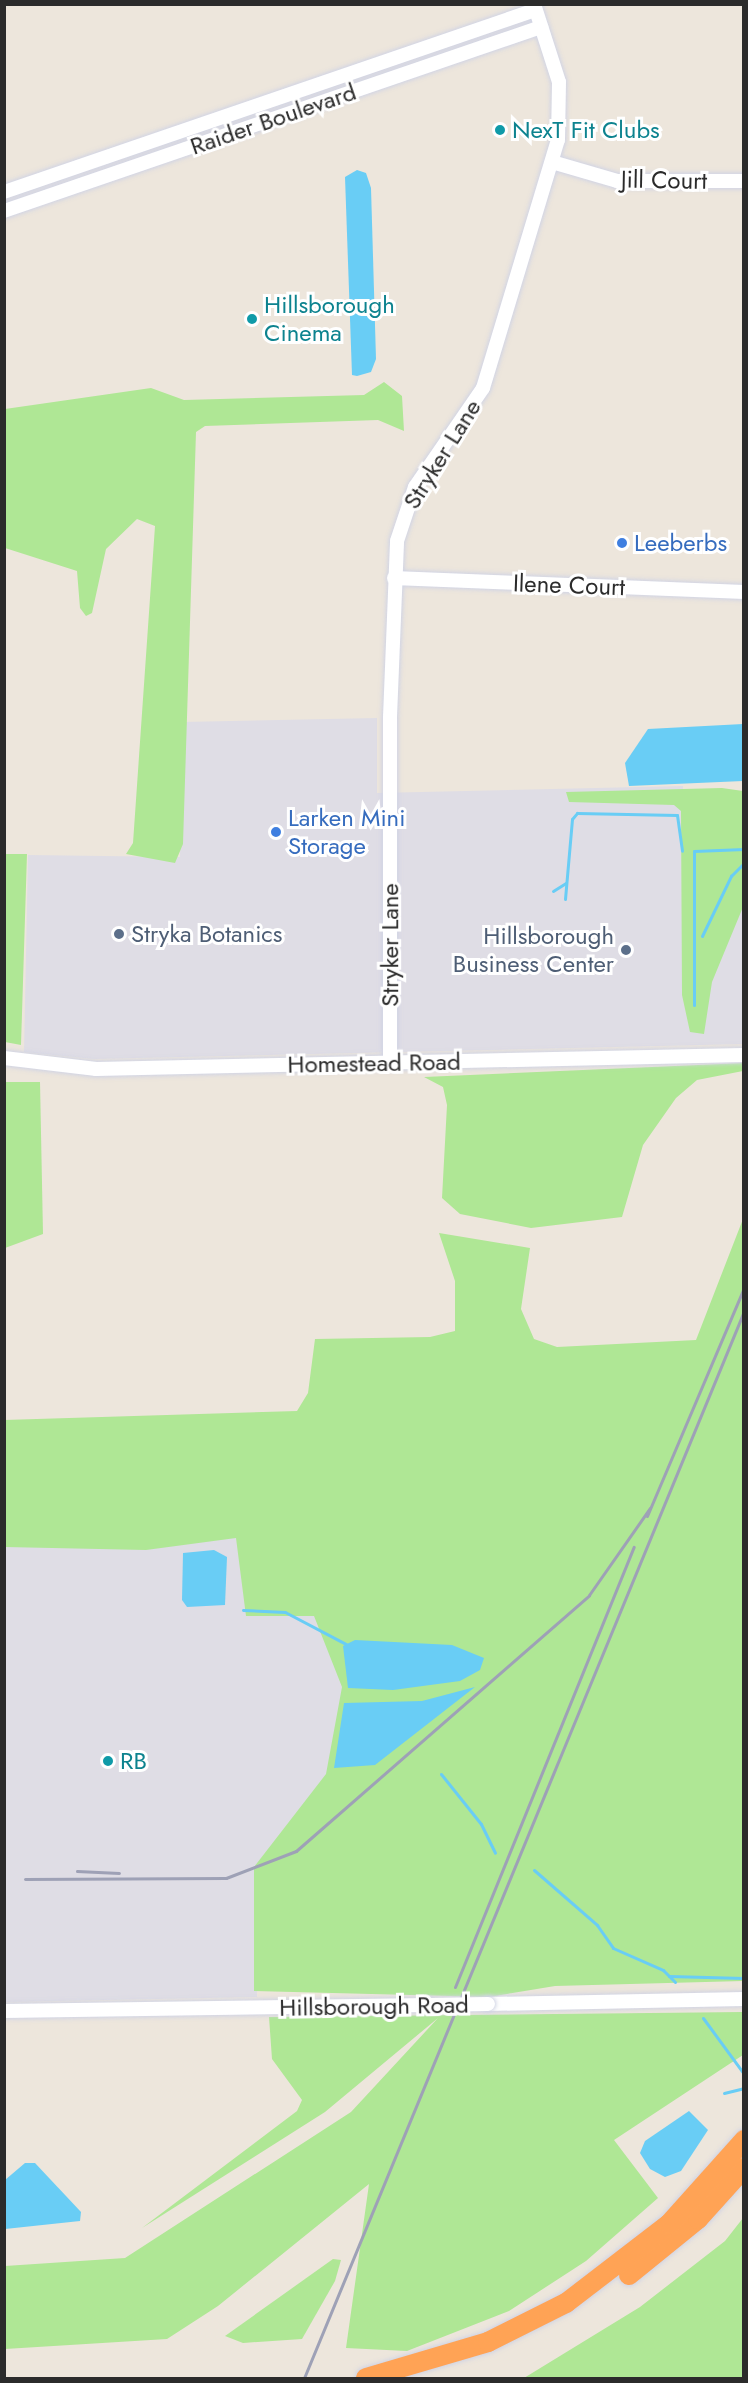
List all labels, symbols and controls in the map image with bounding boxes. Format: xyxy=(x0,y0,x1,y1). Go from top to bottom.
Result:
street label: Raider Boulevard xyxy=(186,77,360,161)
place label: NexT Fit Clubs xyxy=(512,116,660,144)
marker: NexT Fit Clubs xyxy=(493,123,507,137)
street label: Jill Court xyxy=(621,165,707,195)
place label: Hillsborough Cinema xyxy=(264,291,395,347)
marker: Hillsborough Cinema xyxy=(245,312,259,326)
street label: Stryker Lane xyxy=(397,394,487,514)
place label: Leeberbs xyxy=(634,529,727,557)
marker: Leeberbs xyxy=(615,536,629,550)
street label: Ilene Court xyxy=(513,569,625,601)
place label: Larken Mini Storage xyxy=(288,804,405,860)
marker: Larken Mini Storage xyxy=(269,825,283,839)
street label: Stryker Lane xyxy=(376,883,404,1007)
place label: Stryka Botanics xyxy=(131,920,283,948)
place label: Hillsborough Business Center xyxy=(453,922,614,978)
marker: Stryka Botanics xyxy=(112,927,126,941)
marker: Hillsborough Business Center xyxy=(619,943,633,957)
street label: Homestead Road xyxy=(287,1047,461,1079)
place label: RB xyxy=(120,1747,147,1775)
marker: RB xyxy=(101,1754,115,1768)
street label: Hillsborough Road xyxy=(279,1990,469,2022)

